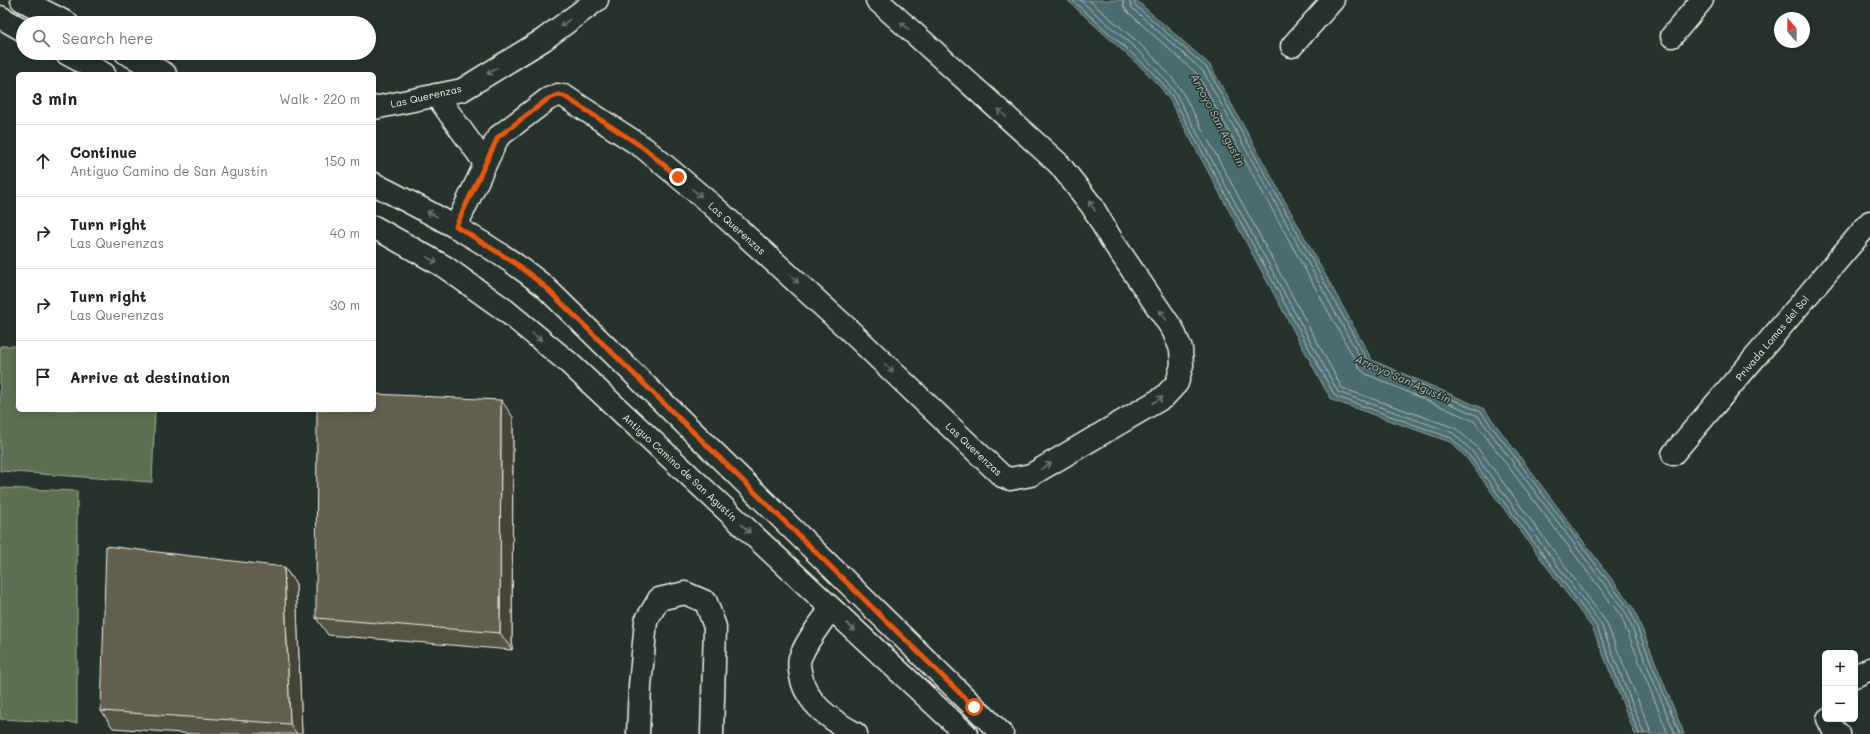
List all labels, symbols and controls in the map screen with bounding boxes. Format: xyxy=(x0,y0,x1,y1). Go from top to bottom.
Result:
north arrow xyxy=(1774,12,1810,48)
search box xyxy=(16,16,376,60)
one-way arrow xyxy=(560,19,571,28)
one-way arrow xyxy=(901,22,911,31)
icon: search xyxy=(30,27,52,49)
text: Search here xyxy=(62,28,153,48)
one-way arrow xyxy=(487,67,498,75)
water label: Arroyo San Agustin xyxy=(1188,71,1249,169)
street label: Las Querenzas xyxy=(389,81,463,111)
text: 3 min xyxy=(32,87,77,109)
text: Walk · 220 m xyxy=(279,90,360,107)
one-way arrow xyxy=(997,108,1007,117)
text: Continue xyxy=(70,142,137,162)
icon: ahead xyxy=(32,150,54,172)
text: 150 m xyxy=(324,152,360,169)
text: Antiguo Camino de San Agustín xyxy=(70,162,267,179)
route end xyxy=(669,168,687,186)
one-way arrow xyxy=(692,188,702,197)
street label: Las Querenzas xyxy=(705,199,769,258)
one-way arrow xyxy=(1087,200,1095,212)
one-way arrow xyxy=(426,210,438,217)
text: Turn right xyxy=(70,214,147,234)
icon: right xyxy=(32,222,54,244)
text: 40 m xyxy=(330,224,360,241)
text: Las Querenzas xyxy=(70,234,164,251)
one-way arrow xyxy=(426,257,438,265)
one-way arrow xyxy=(789,275,799,284)
text: Turn right xyxy=(70,286,147,306)
street label: Privada Lomas del Sol xyxy=(1732,292,1812,384)
icon: right xyxy=(32,294,54,316)
text: 30 m xyxy=(330,296,360,313)
text: Las Querenzas xyxy=(70,306,164,323)
one-way arrow xyxy=(1159,310,1167,321)
one-way arrow xyxy=(532,332,542,341)
water label: Arroyo San Agustin xyxy=(1353,351,1453,406)
one-way arrow xyxy=(884,363,894,373)
icon: arrive xyxy=(32,366,54,388)
text: Arrive at destination xyxy=(70,367,230,387)
one-way arrow xyxy=(1152,396,1164,404)
street label: Antiguo Camino de San Agustín xyxy=(620,410,740,524)
street label: Las Querenzas xyxy=(943,419,1005,479)
one-way arrow xyxy=(1040,462,1052,470)
one-way arrow xyxy=(741,524,751,534)
one-way arrow xyxy=(846,622,856,632)
map controls xyxy=(1822,650,1858,722)
button: + xyxy=(1822,650,1858,686)
button: − xyxy=(1822,686,1858,722)
route start xyxy=(965,698,983,716)

